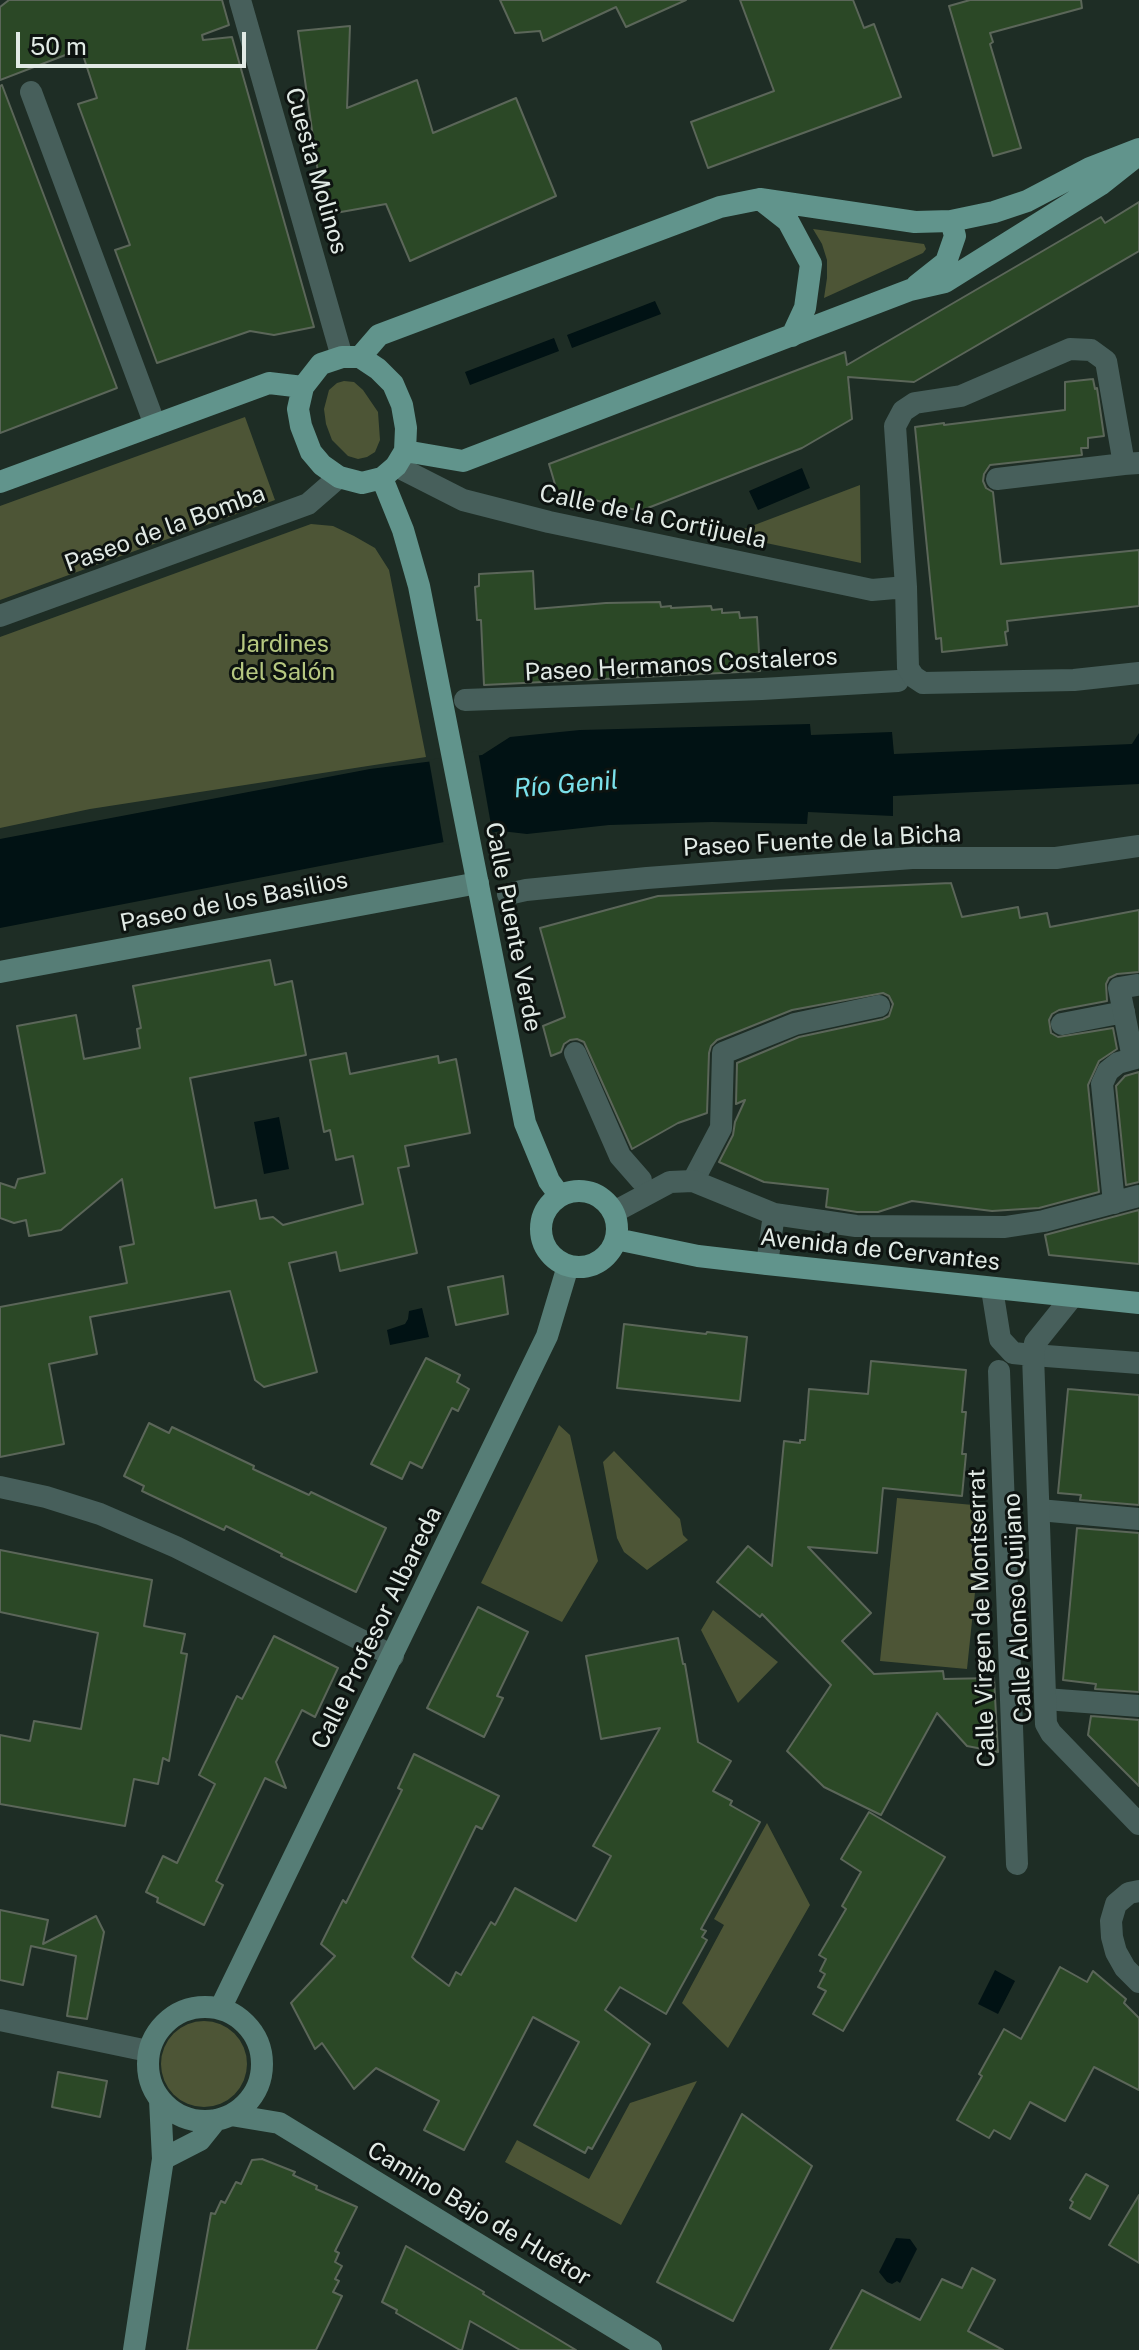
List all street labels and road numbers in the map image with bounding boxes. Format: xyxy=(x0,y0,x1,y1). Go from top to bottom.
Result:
street label: Cuesta Molinos xyxy=(279,85,353,257)
street label: Paseo de la Bomba xyxy=(61,479,269,579)
street label: Calle de la Cortijuela xyxy=(537,479,769,555)
street label: Paseo Hermanos Costaleros xyxy=(524,642,838,688)
street label: Paseo Fuente de la Bicha xyxy=(682,819,962,863)
street label: Calle Puente Verde xyxy=(479,820,547,1034)
street label: Paseo de los Basilios xyxy=(118,866,350,938)
street label: Avenida de Cervantes xyxy=(759,1223,1001,1277)
street label: Calle Virgen de Montserrat xyxy=(962,1468,1002,1768)
street label: Calle Alonso Quijano xyxy=(998,1492,1038,1724)
street label: Calle Profesor Albareda xyxy=(306,1502,448,1754)
street label: Camino Bajo de Huétor xyxy=(362,2136,596,2292)

